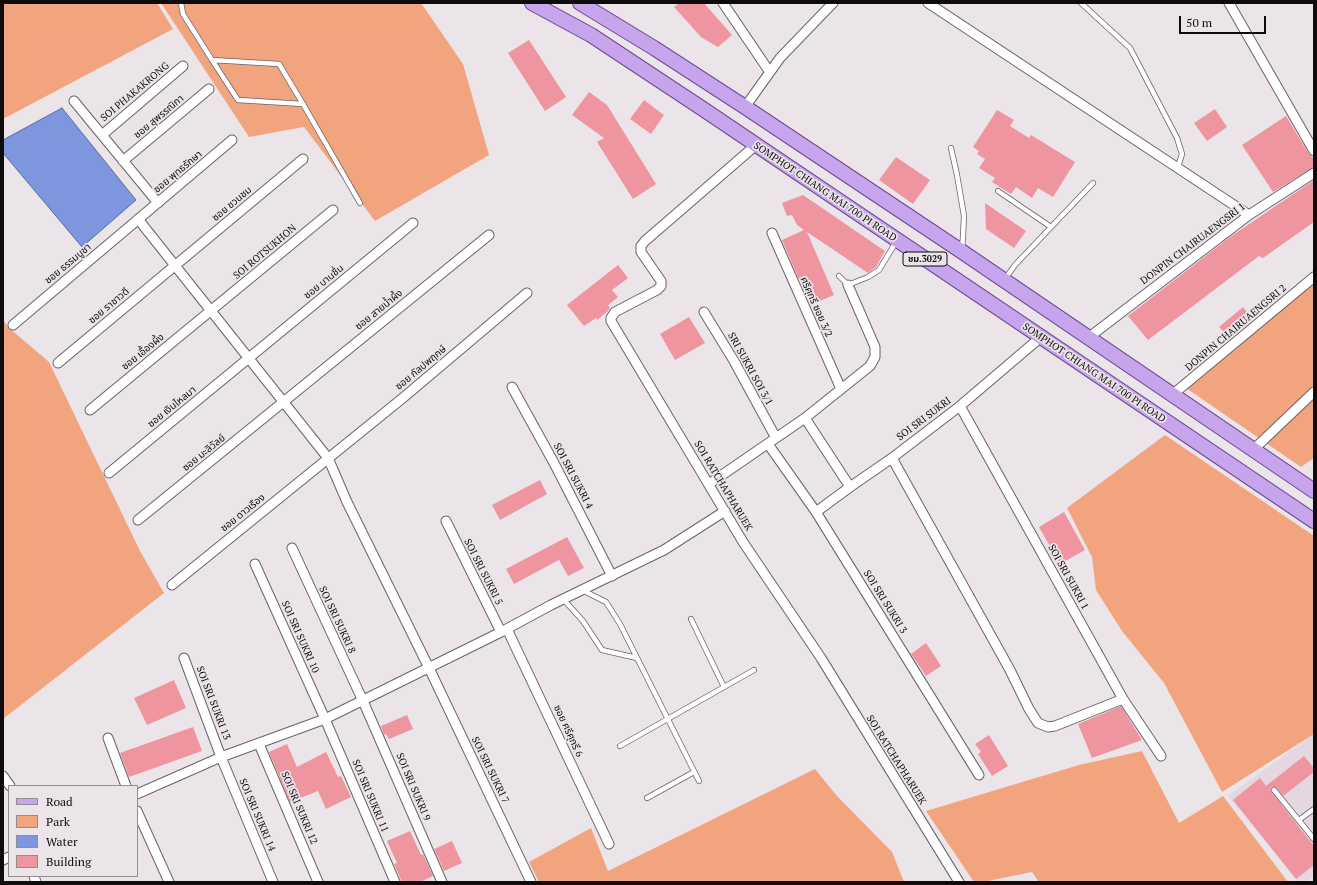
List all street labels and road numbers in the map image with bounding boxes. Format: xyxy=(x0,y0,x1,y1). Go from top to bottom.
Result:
street label: SOI PHAKAKRONG xyxy=(98,60,172,124)
street label: ซอย สุพรรณิกา xyxy=(132,93,186,141)
street label: SOMPHOT CHIANG MAI 700 PI ROAD xyxy=(751,140,899,244)
street label: ซอย พุทธรักษา xyxy=(151,148,205,196)
street label: ซอย ชวนชม xyxy=(210,184,254,224)
street label: DONPIN CHAIRUAENGSRI 1 xyxy=(1138,201,1248,287)
street label: SOI ROTSUKHON xyxy=(231,222,299,282)
street label: ซอย ธรรมบูชา xyxy=(42,241,94,287)
road number: ชม.3029 xyxy=(903,252,947,266)
street label: ซอย บานชื่น xyxy=(302,262,346,302)
street label: ศรีศุกรี ซอย 3/2 xyxy=(797,275,835,339)
street label: DONPIN CHAIRUAENGSRI 2 xyxy=(1183,282,1289,374)
street label: ซอย ราชาวดี xyxy=(86,286,132,326)
street label: ซอย สายน้ำผึ้ง xyxy=(353,287,405,333)
street label: SOMPHOT CHIANG MAI 700 PI ROAD xyxy=(1020,321,1168,425)
street label: ซอย เอื้องผึ้ง xyxy=(119,331,167,373)
street label: SRI SUKRI SOI 3/1 xyxy=(725,331,775,407)
street label: ซอย กัลปพฤกษ์ xyxy=(393,343,449,393)
street label: ซอย เงินไหลมา xyxy=(145,384,199,430)
street label: SOI SRI SUKRI xyxy=(895,395,953,443)
street label: ซอย มะลิวัลย์ xyxy=(180,432,228,474)
street label: SOI RATCHAPHARUEK xyxy=(691,439,755,533)
street label: SOI SRI SUKRI 4 xyxy=(551,441,595,511)
street label: ซอย ดาวเรือง xyxy=(218,491,268,535)
street label: SOI SRI SUKRI 5 xyxy=(461,537,505,607)
street label: SOI SRI SUKRI 1 xyxy=(1045,542,1091,612)
street label: SOI SRI SUKRI 3 xyxy=(861,568,909,636)
street label: SOI SRI SUKRI 8 xyxy=(316,585,358,655)
street label: SOI SRI SUKRI 10 xyxy=(279,599,321,675)
street label: SOI SRI SUKRI 13 xyxy=(193,664,233,742)
street label: ซอย ศรีศุกรี 6 xyxy=(551,703,585,759)
street label: SOI RATCHAPHARUEK xyxy=(864,713,928,807)
street label: SOI SRI SUKRI 7 xyxy=(469,735,511,805)
street label: SOI SRI SUKRI 9 xyxy=(393,751,433,823)
street label: SOI SRI SUKRI 11 xyxy=(349,758,391,834)
street label: SOI SRI SUKRI 12 xyxy=(278,770,320,846)
street label: SOI SRI SUKRI 14 xyxy=(236,777,278,853)

